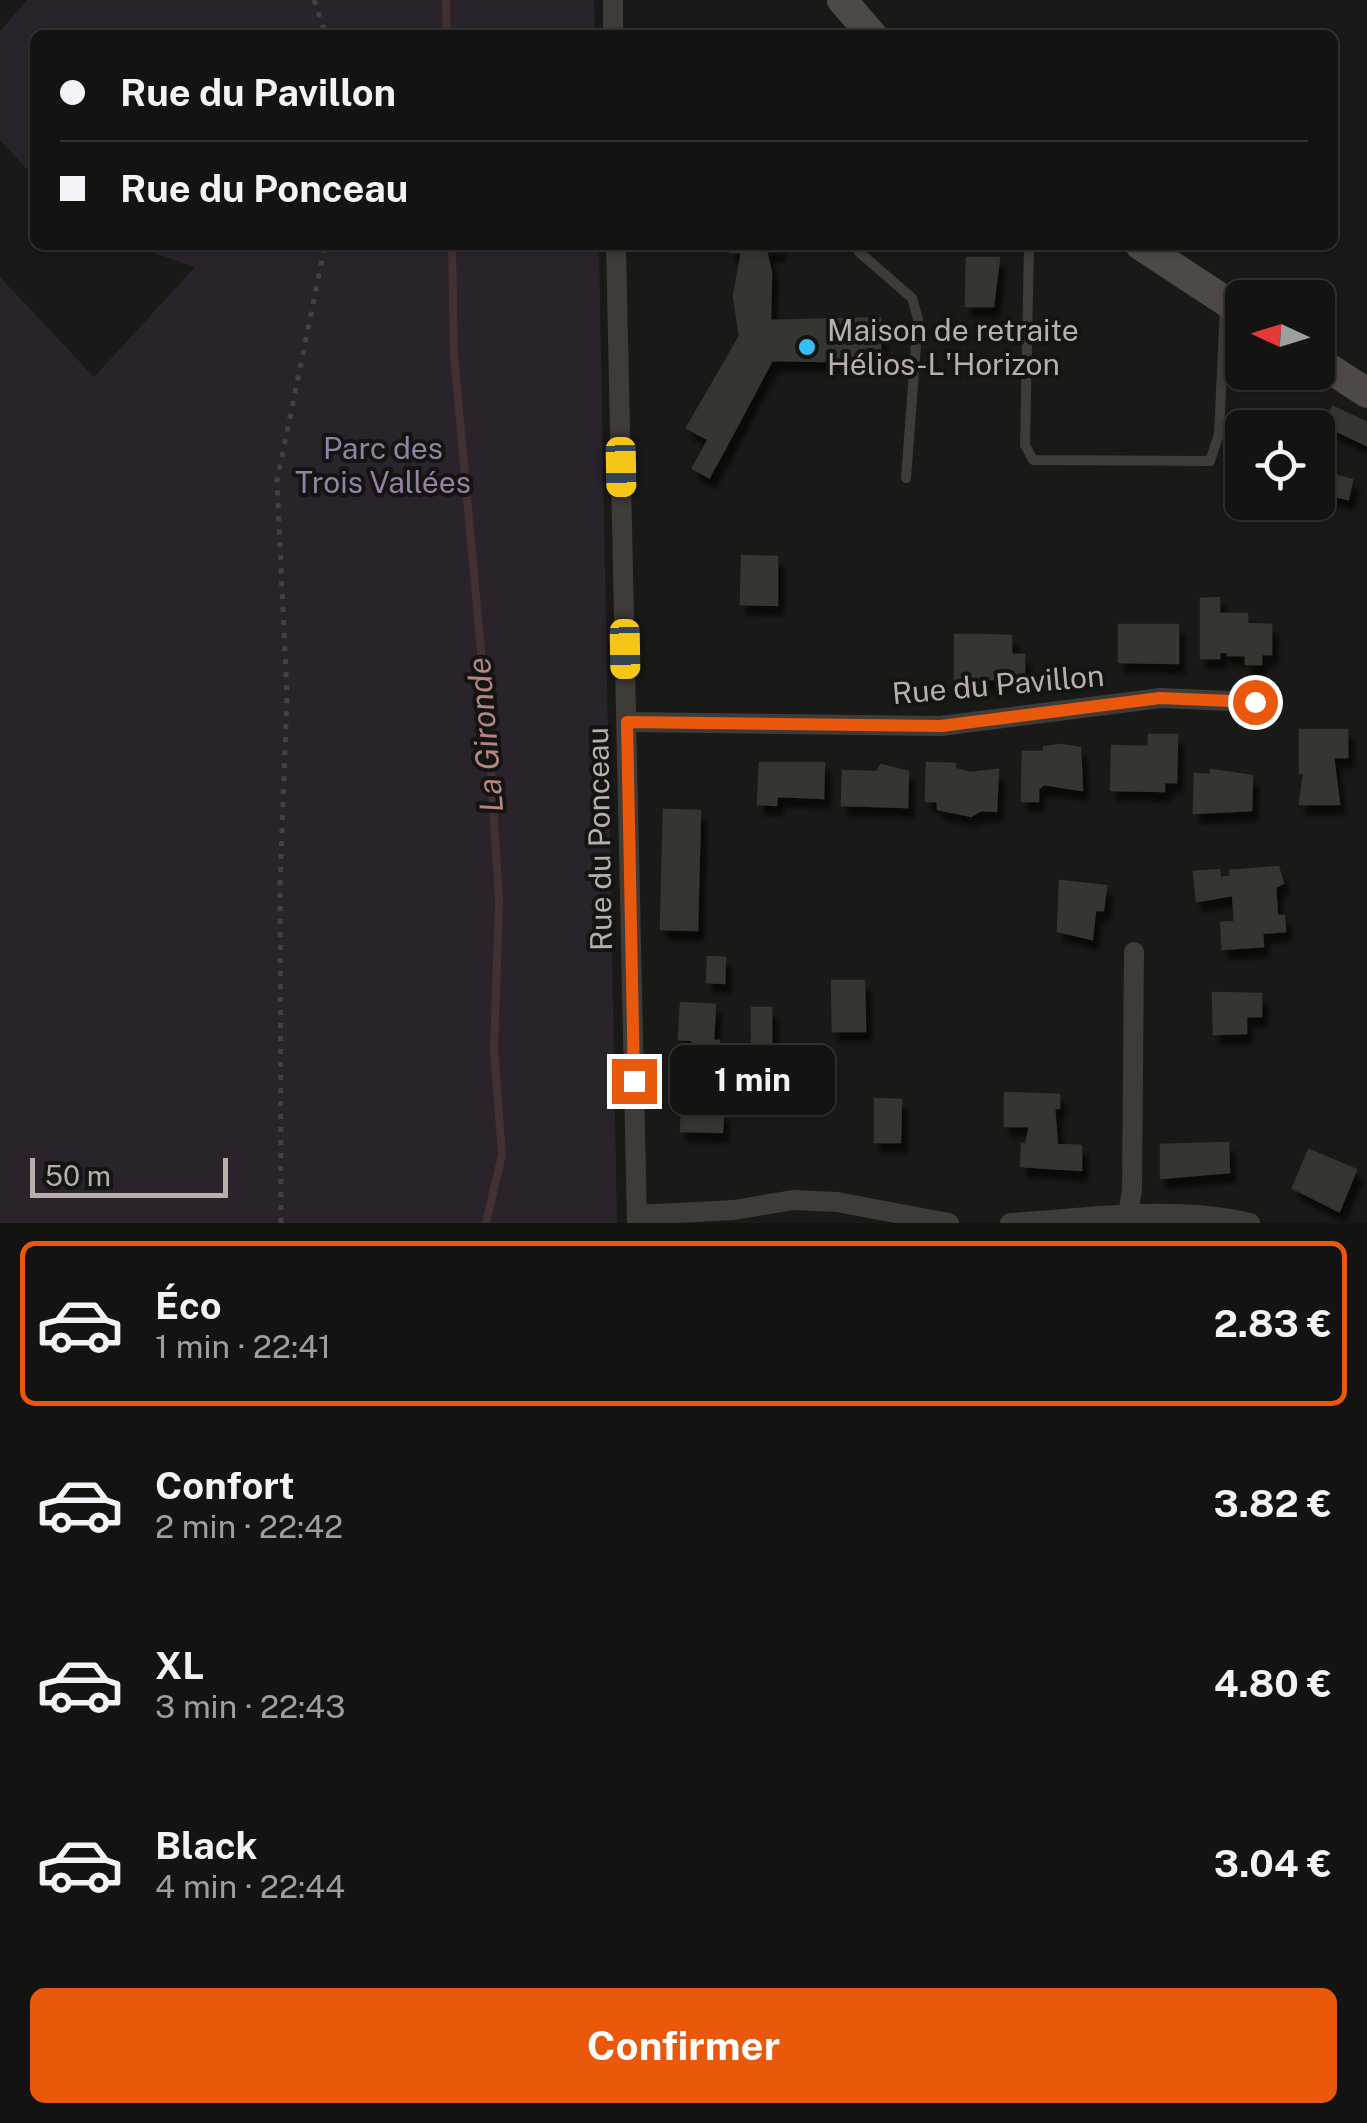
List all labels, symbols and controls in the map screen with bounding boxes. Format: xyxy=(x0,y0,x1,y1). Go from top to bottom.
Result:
text: Rue du Pavillon xyxy=(120,70,396,115)
text: Rue du Ponceau xyxy=(120,166,408,211)
north arrow xyxy=(1225,280,1335,390)
map controls xyxy=(1225,280,1335,520)
place label: Maison de retraite Hélios-L'Horizon xyxy=(827,312,1079,382)
marker: Maison de retraite Hélios-L'Horizon xyxy=(796,336,818,358)
button: locate xyxy=(1225,410,1335,520)
park label: Parc des Trois Vallées xyxy=(295,430,471,500)
car xyxy=(605,437,637,497)
car xyxy=(609,619,641,679)
water label: La Gironde xyxy=(460,656,510,814)
street label: Rue du Pavillon xyxy=(890,657,1106,711)
route start xyxy=(1233,680,1278,725)
street label: Rue du Ponceau xyxy=(579,727,619,951)
callout: 1 min xyxy=(669,1046,834,1116)
route end xyxy=(612,1059,657,1104)
text: 1 min xyxy=(714,1061,791,1098)
scale bar xyxy=(30,1153,228,1198)
text: 50 m xyxy=(45,1159,111,1192)
icon: car xyxy=(35,1279,125,1369)
text: Éco xyxy=(155,1283,222,1328)
text: 2.83 € xyxy=(1214,1301,1332,1346)
text: 1 min · 22:41 xyxy=(155,1328,331,1365)
icon: car xyxy=(35,1459,125,1549)
text: Confort xyxy=(155,1463,295,1508)
text: 3.82 € xyxy=(1214,1481,1332,1526)
text: 2 min · 22:42 xyxy=(155,1508,343,1545)
icon: car xyxy=(35,1639,125,1729)
text: XL xyxy=(155,1643,204,1688)
text: 4.80 € xyxy=(1214,1661,1332,1706)
text: 3 min · 22:43 xyxy=(155,1688,345,1725)
icon: car xyxy=(35,1819,125,1909)
text: Black xyxy=(155,1823,258,1868)
text: 3.04 € xyxy=(1214,1841,1332,1886)
text: 4 min · 22:44 xyxy=(155,1868,345,1905)
button: Confirmer xyxy=(30,1988,1337,2103)

